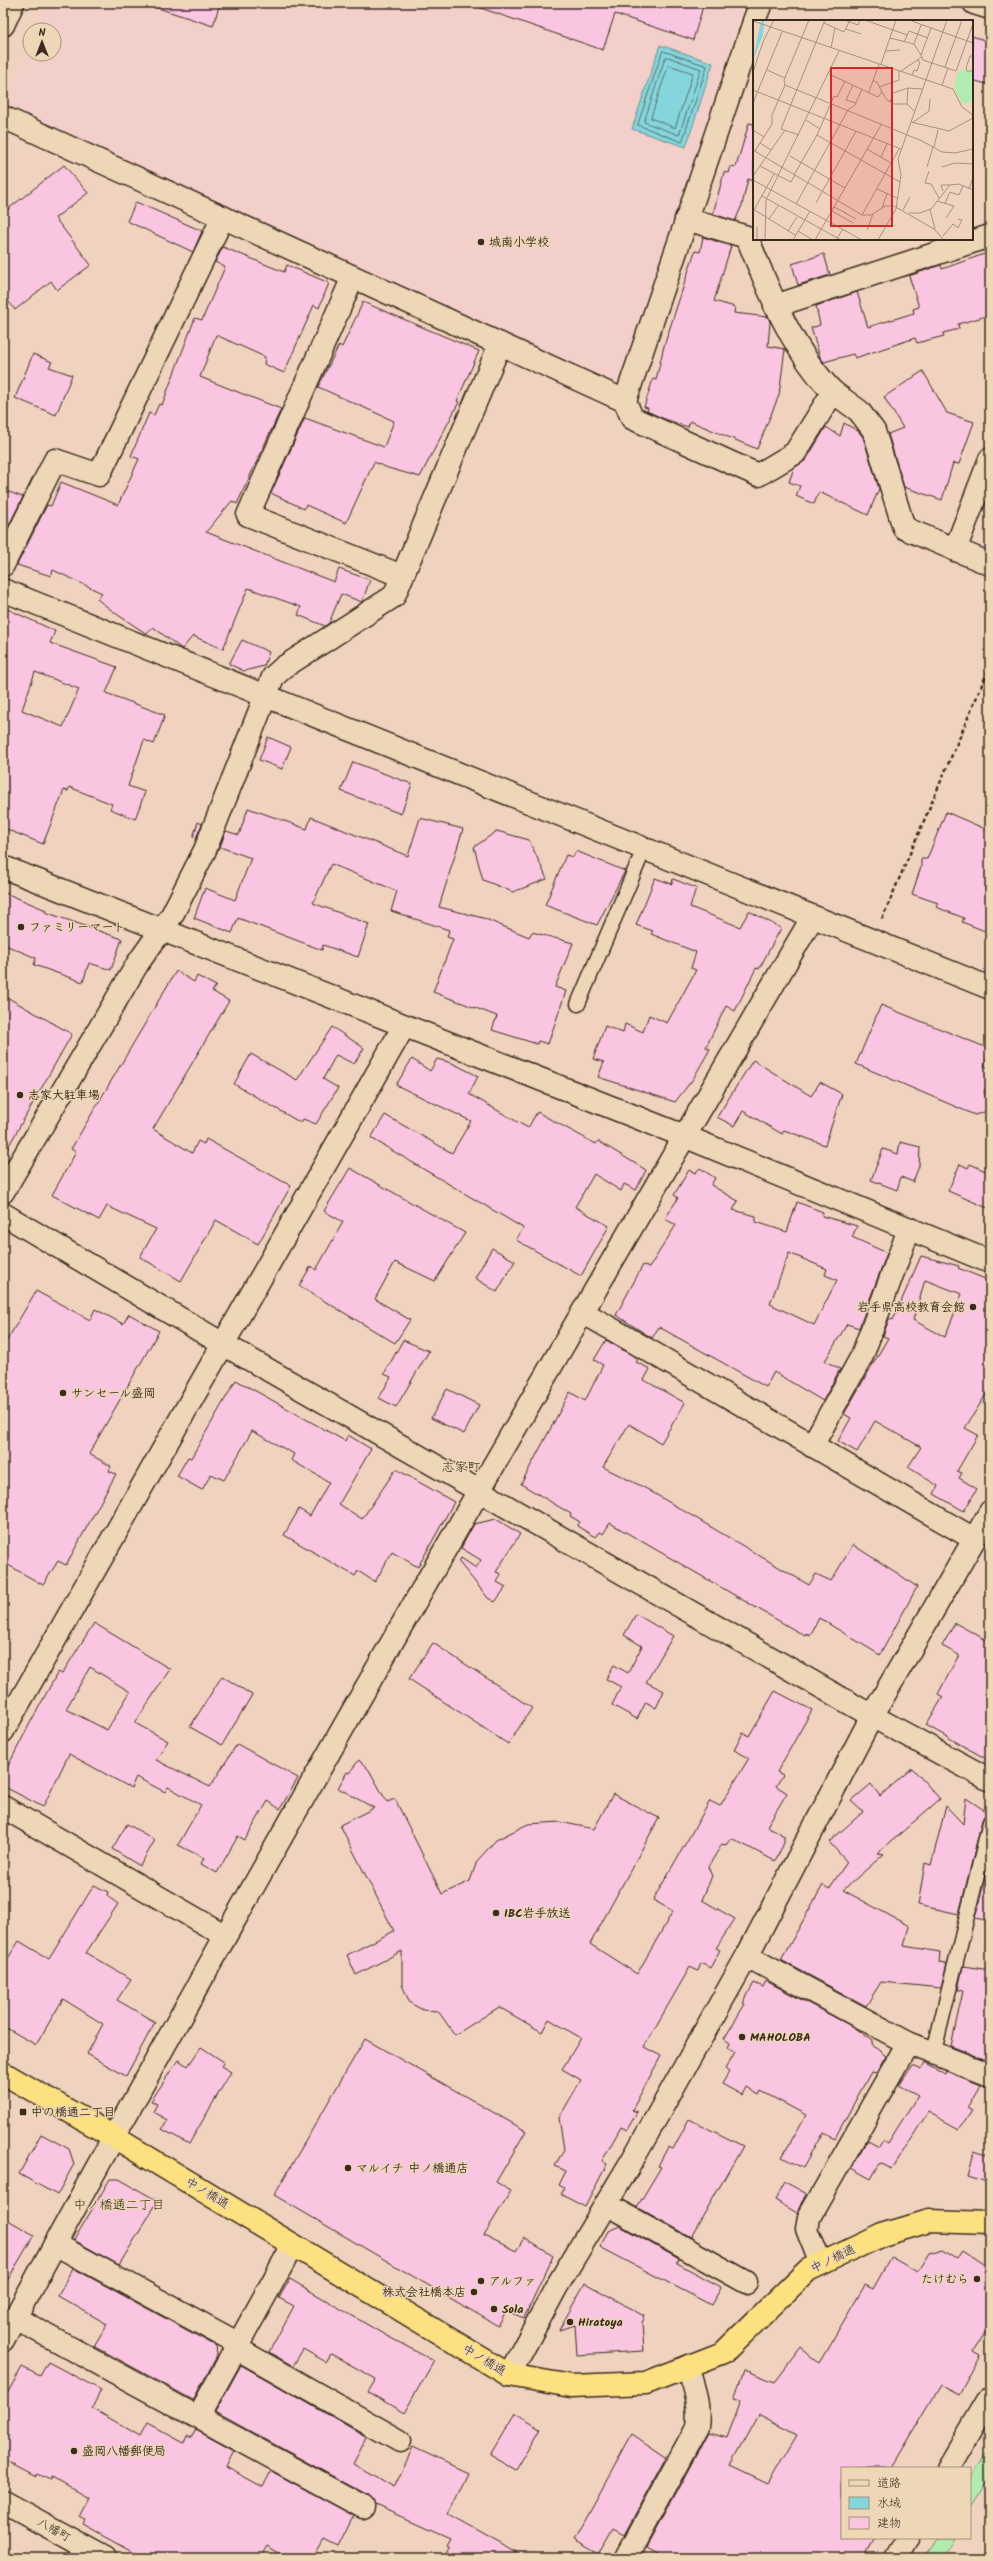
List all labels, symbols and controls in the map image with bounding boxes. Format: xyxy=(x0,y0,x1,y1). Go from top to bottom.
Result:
inset map xyxy=(753,20,973,240)
north arrow xyxy=(22,22,62,62)
text: N xyxy=(39,24,46,42)
place label: 城南小学校 xyxy=(489,233,549,252)
marker: 城南小学校 xyxy=(476,237,486,247)
place label: ファミリーマート xyxy=(29,918,125,937)
marker: ファミリーマート xyxy=(16,922,26,932)
place label: 志家大駐車場 xyxy=(28,1086,100,1105)
marker: 志家大駐車場 xyxy=(15,1090,25,1100)
place label: 岩手県高校教育会館 xyxy=(857,1298,965,1317)
marker: 岩手県高校教育会館 xyxy=(968,1302,978,1312)
place label: サンセール盛岡 xyxy=(71,1384,155,1403)
marker: サンセール盛岡 xyxy=(58,1388,68,1398)
district label: 志家町 xyxy=(441,1457,481,1478)
place label: IBC岩手放送 xyxy=(504,1904,571,1923)
marker: IBC岩手放送 xyxy=(491,1908,501,1918)
place label: MAHOLOBA xyxy=(750,2028,811,2047)
marker: MAHOLOBA xyxy=(737,2032,747,2042)
place label: 中の橋通二丁目 xyxy=(31,2103,115,2122)
marker: 中の橋通二丁目 xyxy=(18,2107,28,2117)
place label: マルイチ 中ノ橋通店 xyxy=(356,2159,468,2178)
marker: マルイチ 中ノ橋通店 xyxy=(343,2163,353,2173)
street label: 中ノ橋通 xyxy=(182,2172,232,2214)
district label: 中ノ橋通二丁目 xyxy=(73,2195,165,2216)
street label: 中ノ橋通 xyxy=(807,2240,859,2278)
place label: たけむら xyxy=(921,2270,969,2289)
place label: アルファ xyxy=(489,2272,536,2291)
marker: たけむら xyxy=(972,2274,982,2284)
marker: アルファ xyxy=(476,2276,486,2286)
place label: 株式会社橋本店 xyxy=(382,2283,466,2302)
marker: 株式会社橋本店 xyxy=(469,2287,479,2297)
place label: Sola xyxy=(502,2300,523,2319)
marker: Sola xyxy=(489,2304,499,2314)
place label: Hiratoya xyxy=(578,2313,623,2332)
marker: Hiratoya xyxy=(565,2317,575,2327)
street label: 中ノ橋通 xyxy=(459,2339,509,2381)
place label: 盛岡八幡郵便局 xyxy=(82,2442,166,2461)
marker: 盛岡八幡郵便局 xyxy=(69,2446,79,2456)
legend xyxy=(841,2467,971,2539)
text: 道路 xyxy=(877,2474,901,2493)
text: 水域 xyxy=(877,2494,901,2513)
street label: 八幡町 xyxy=(34,2513,74,2547)
text: 建物 xyxy=(877,2514,901,2533)

